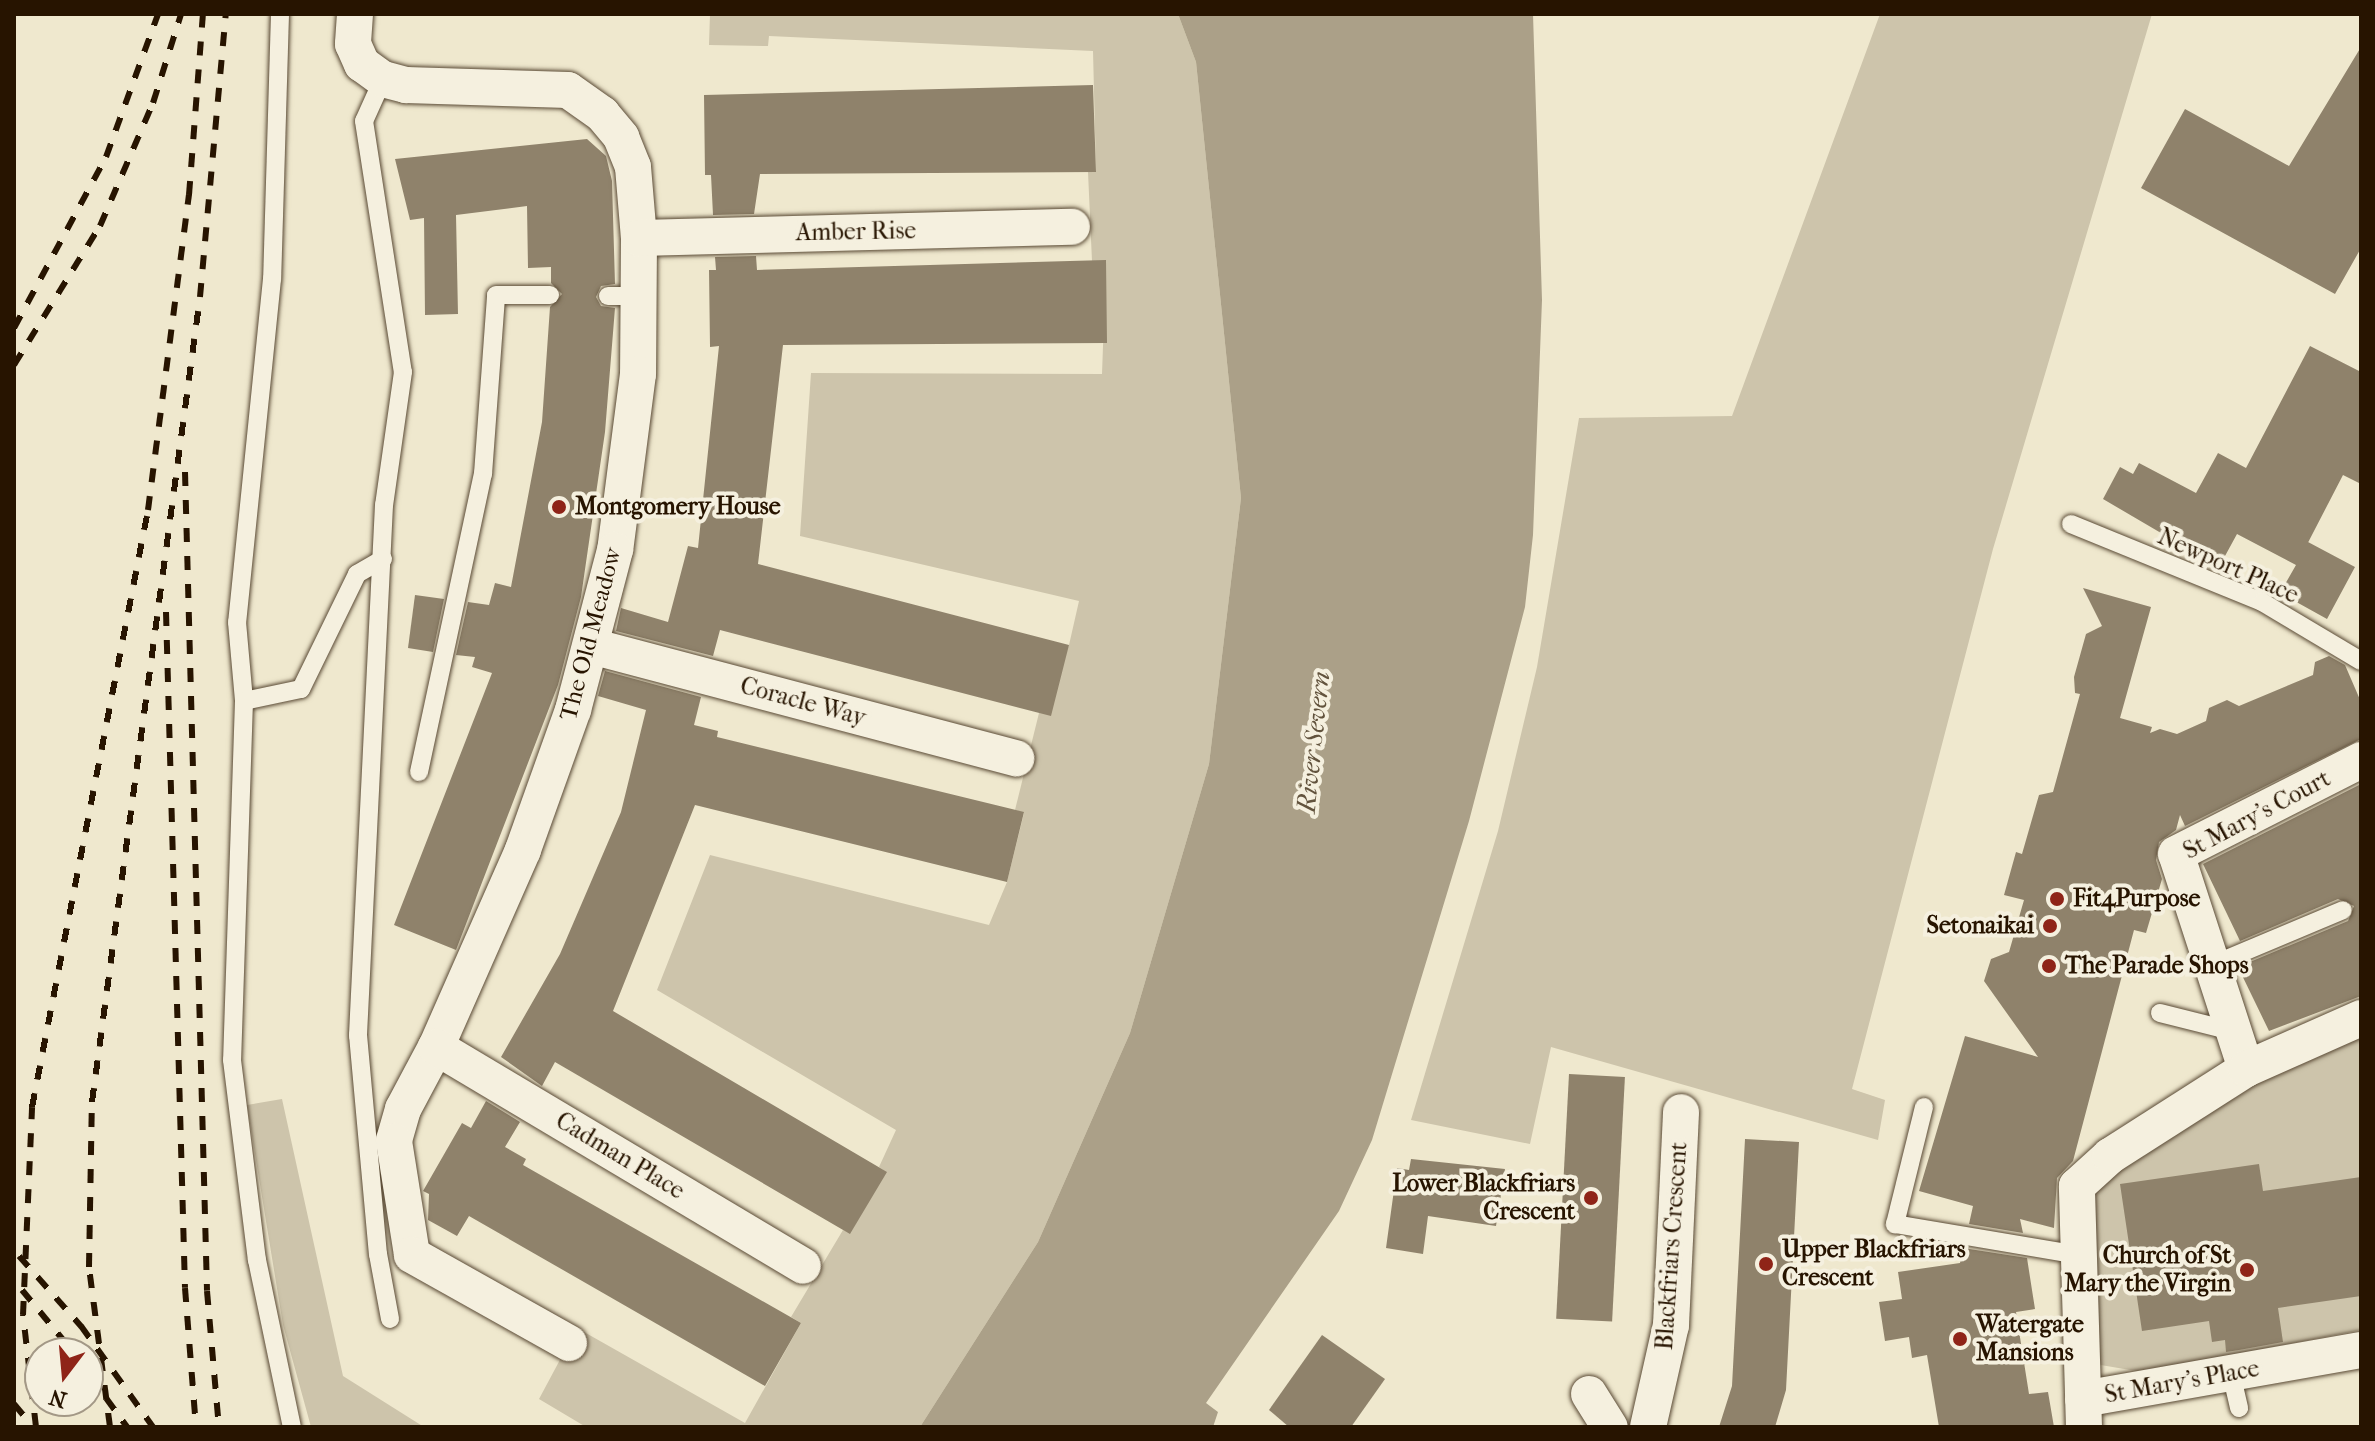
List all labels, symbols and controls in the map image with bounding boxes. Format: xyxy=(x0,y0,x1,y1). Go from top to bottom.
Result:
street label: Amber Rise xyxy=(796,217,916,247)
place label: Montgomery House xyxy=(575,493,781,521)
marker: Montgomery House xyxy=(550,498,568,516)
street label: Newport Place xyxy=(2153,522,2303,610)
street label: The Old Meadow xyxy=(554,544,628,724)
water label: River Severn xyxy=(1291,670,1337,814)
street label: Coracle Way xyxy=(737,671,869,733)
street label: St Mary's Court xyxy=(2179,764,2335,866)
place label: Fit4Purpose xyxy=(2073,885,2200,913)
marker: Fit4Purpose xyxy=(2048,890,2066,908)
place label: Setonaikai xyxy=(1927,912,2034,940)
marker: Setonaikai xyxy=(2041,917,2059,935)
place label: The Parade Shops xyxy=(2065,952,2249,980)
marker: The Parade Shops xyxy=(2040,957,2058,975)
street label: Cadman Place xyxy=(550,1106,690,1206)
street label: Blackfriars Crescent xyxy=(1650,1141,1694,1351)
place label: Lower Blackfriars Crescent xyxy=(1392,1170,1575,1226)
marker: Lower Blackfriars Crescent xyxy=(1582,1189,1600,1207)
place label: Upper Blackfriars Crescent xyxy=(1782,1236,1966,1292)
place label: Church of St Mary the Virgin xyxy=(2064,1242,2231,1298)
marker: Upper Blackfriars Crescent xyxy=(1757,1255,1775,1273)
marker: Church of St Mary the Virgin xyxy=(2238,1261,2256,1279)
place label: Watergate Mansions xyxy=(1976,1311,2084,1367)
marker: Watergate Mansions xyxy=(1951,1330,1969,1348)
north arrow xyxy=(24,1337,104,1417)
street label: St Mary's Place xyxy=(2103,1354,2261,1410)
text: N xyxy=(46,1383,70,1413)

